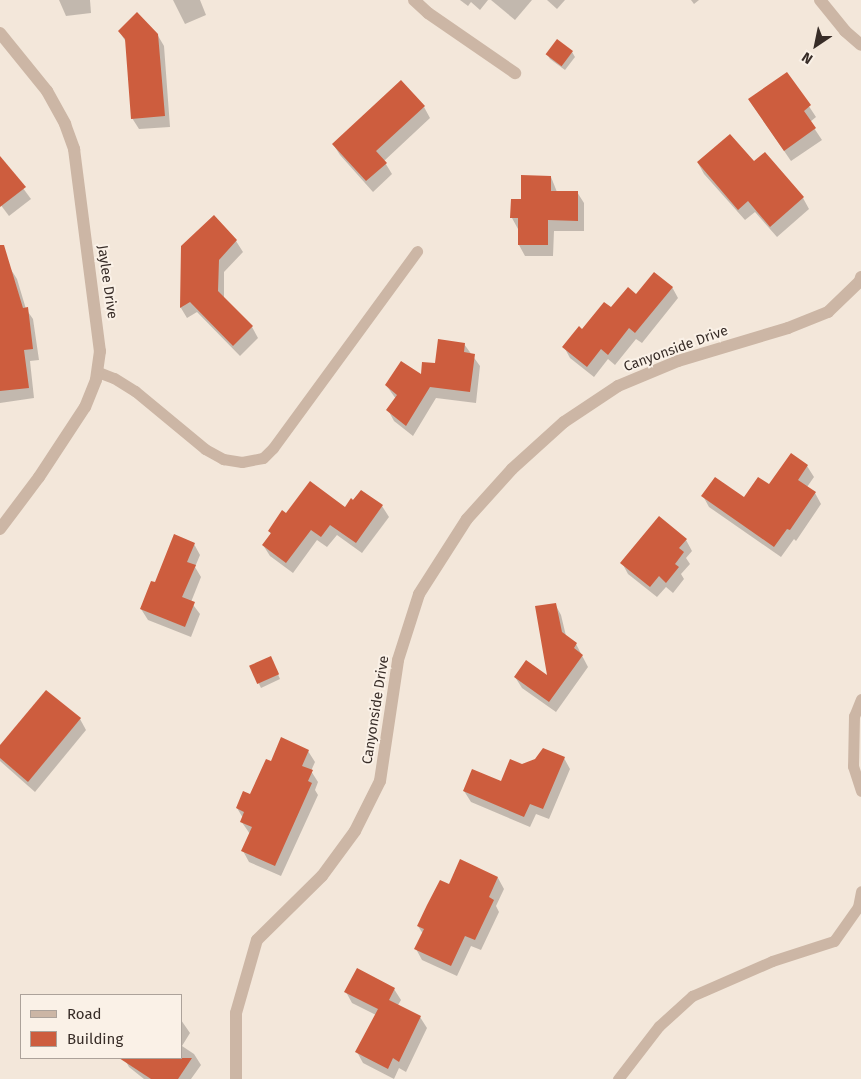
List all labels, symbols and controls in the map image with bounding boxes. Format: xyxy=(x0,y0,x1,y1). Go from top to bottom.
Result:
north arrow xyxy=(791,20,841,70)
text: N xyxy=(799,48,816,68)
street label: Jaylee Drive xyxy=(94,244,120,320)
street label: Canyonside Drive xyxy=(622,322,730,376)
street label: Canyonside Drive xyxy=(359,655,393,765)
legend xyxy=(20,994,182,1059)
text: Road xyxy=(67,1005,102,1023)
text: Building xyxy=(67,1030,123,1048)

